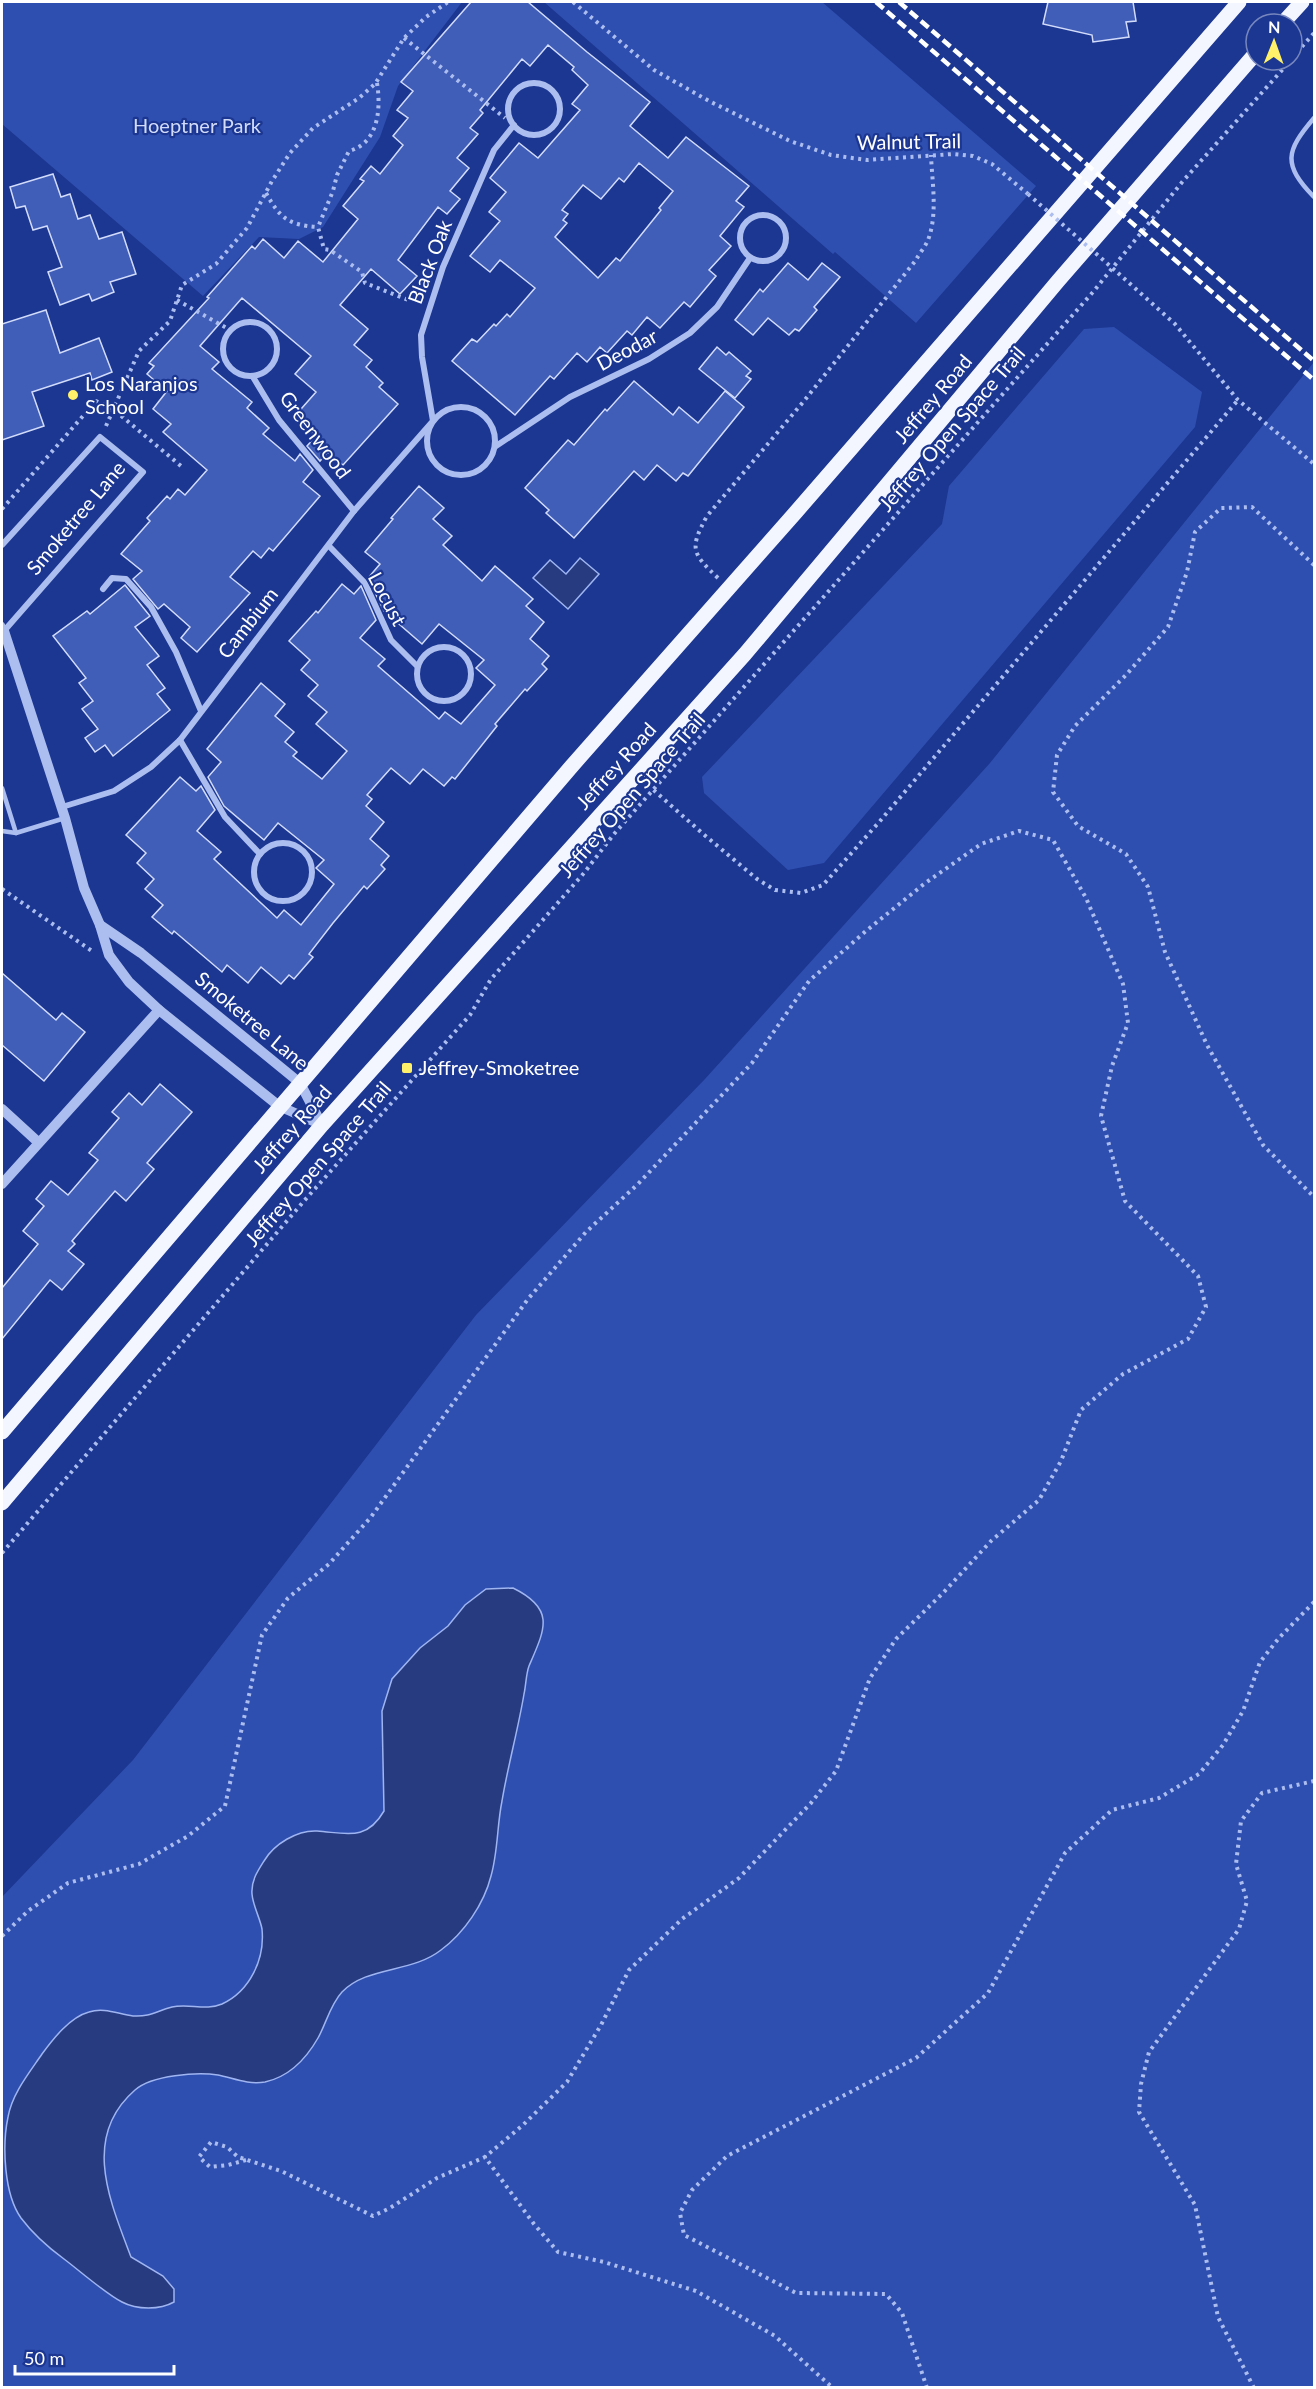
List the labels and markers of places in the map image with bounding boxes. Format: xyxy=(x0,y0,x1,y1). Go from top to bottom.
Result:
place label: Los Naranjos School xyxy=(85,371,198,418)
marker: Los Naranjos School xyxy=(66,388,80,402)
place label: Jeffrey-Smoketree xyxy=(419,1055,579,1079)
marker: Jeffrey-Smoketree xyxy=(400,1061,414,1075)

